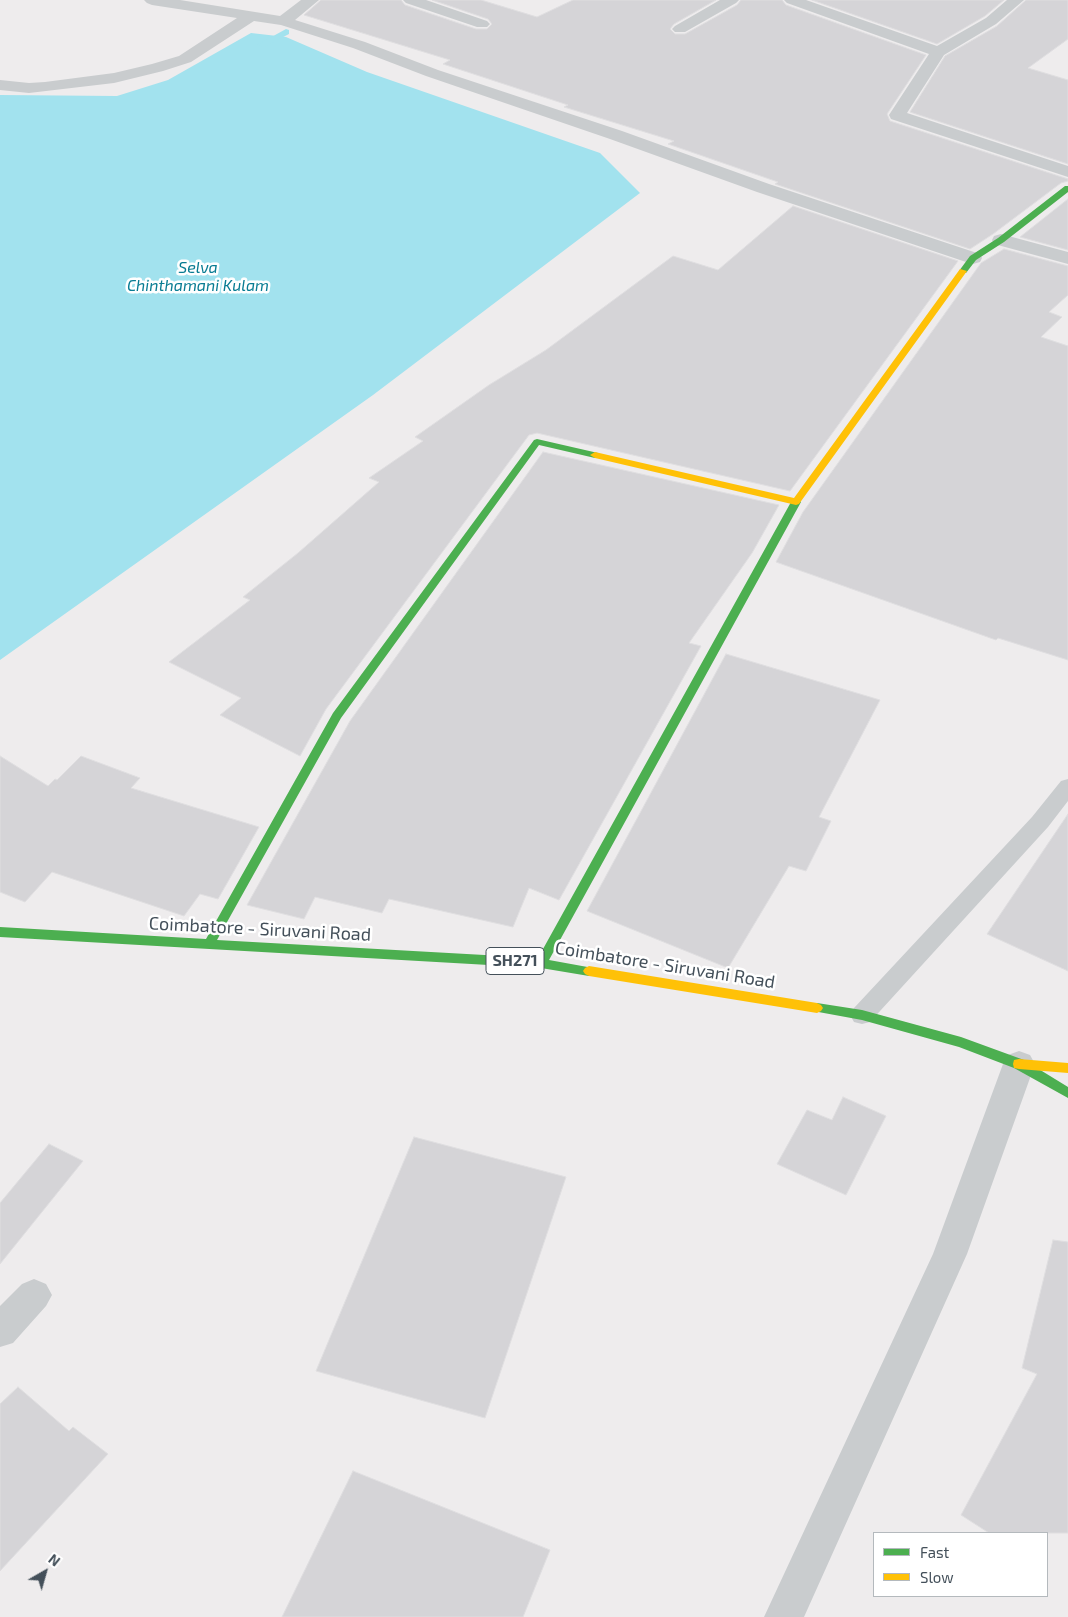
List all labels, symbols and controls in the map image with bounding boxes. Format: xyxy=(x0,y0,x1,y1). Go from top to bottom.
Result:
water label: Selva Chinthamani Kulam xyxy=(127,258,269,296)
street label: Coimbatore - Siruvani Road xyxy=(148,912,372,946)
street label: Coimbatore - Siruvani Road xyxy=(553,937,777,993)
road number: SH271 xyxy=(486,948,544,974)
legend xyxy=(873,1532,1048,1597)
text: Fast xyxy=(920,1543,949,1561)
north arrow xyxy=(20,1547,70,1597)
text: N xyxy=(45,1550,64,1570)
text: Slow xyxy=(920,1568,954,1586)

